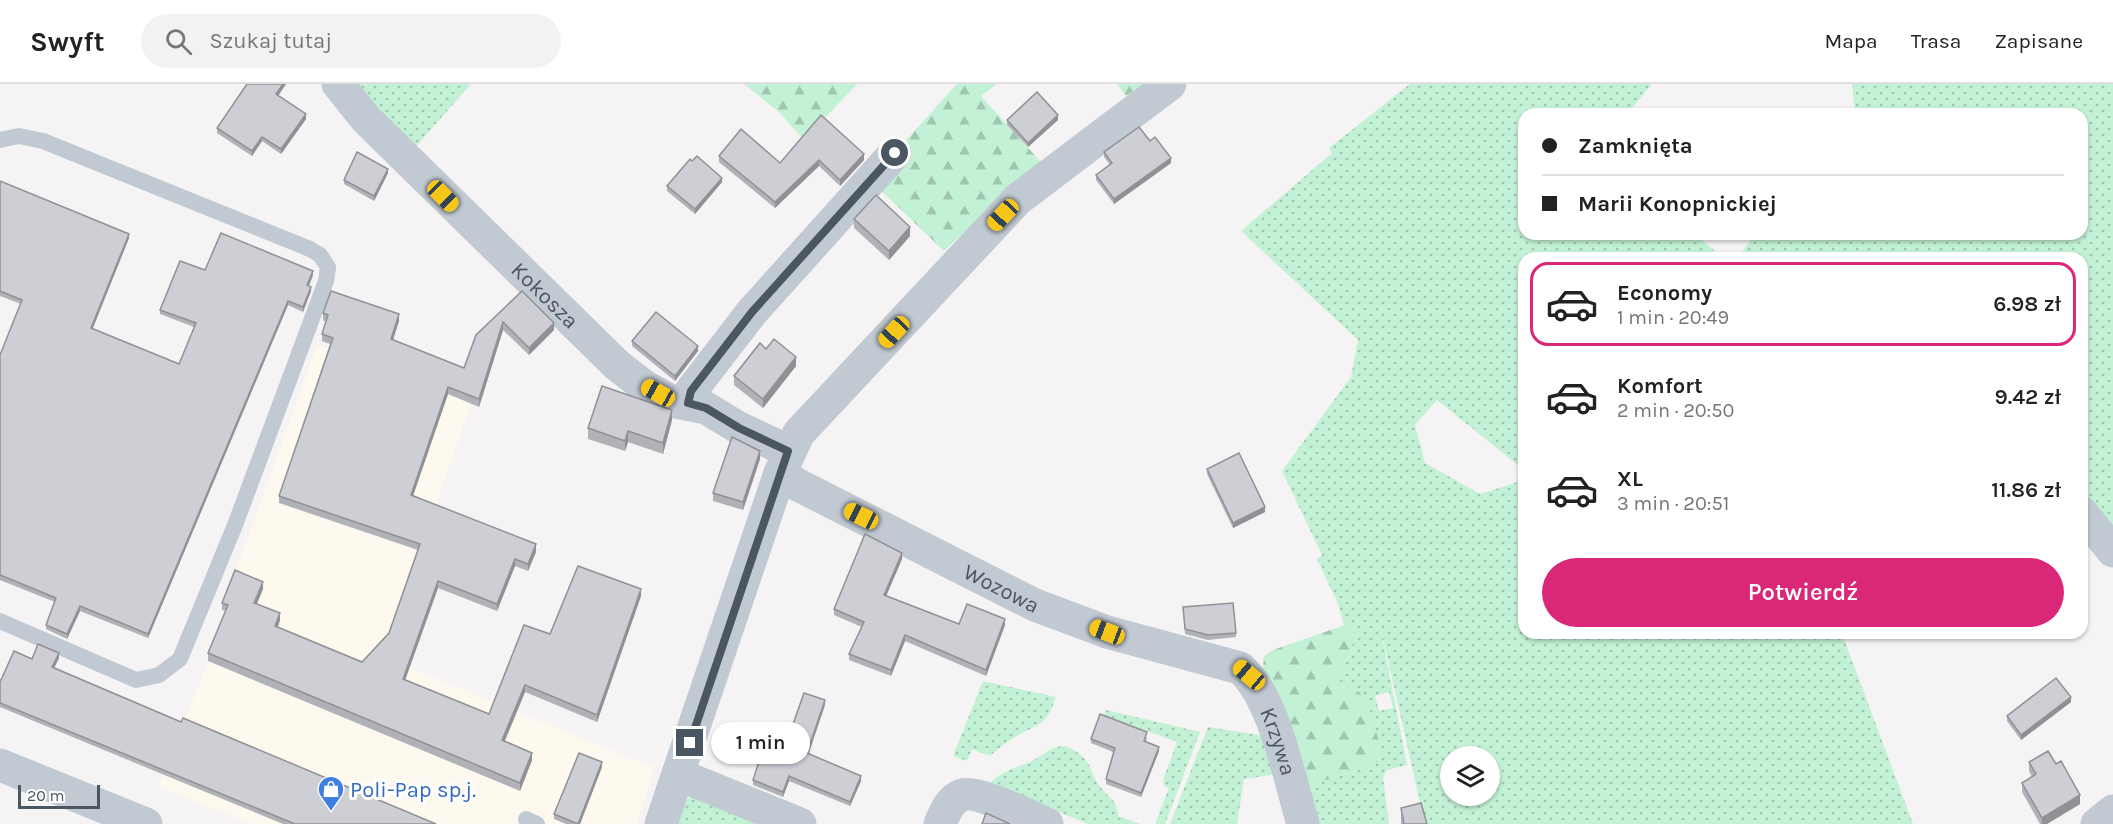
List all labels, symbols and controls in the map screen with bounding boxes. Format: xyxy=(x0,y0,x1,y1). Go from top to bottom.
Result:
search box xyxy=(141,14,561,68)
text: Swyft xyxy=(30,25,105,58)
icon: search xyxy=(162,25,195,58)
text: Szukaj tutaj xyxy=(210,28,332,54)
text: Mapa xyxy=(1825,29,1878,53)
text: Trasa xyxy=(1911,29,1961,53)
text: Zapisane xyxy=(1994,29,2083,53)
text: Zamknięta xyxy=(1578,133,1693,159)
route start xyxy=(881,139,908,166)
car xyxy=(424,177,462,215)
text: Marii Konopnickiej xyxy=(1578,191,1777,217)
car xyxy=(984,196,1022,234)
street label: Kokosza xyxy=(506,257,584,334)
icon: car xyxy=(1545,277,1599,331)
text: Economy xyxy=(1617,280,1712,306)
text: 6.98 zł xyxy=(1993,291,2061,317)
text: 1 min · 20:49 xyxy=(1617,306,1729,329)
car xyxy=(875,313,913,351)
icon: car xyxy=(1545,370,1599,424)
text: Komfort xyxy=(1617,373,1703,399)
car xyxy=(638,376,678,410)
text: 9.42 zł xyxy=(1994,384,2061,410)
text: 2 min · 20:50 xyxy=(1617,399,1734,422)
icon: car xyxy=(1545,463,1599,517)
text: XL xyxy=(1617,466,1643,492)
text: 11.86 zł xyxy=(1991,477,2061,503)
text: 3 min · 20:51 xyxy=(1617,492,1729,515)
car xyxy=(841,500,881,532)
button: Potwierdź xyxy=(1542,558,2064,627)
street label: Wozowa xyxy=(959,559,1044,619)
car xyxy=(1087,617,1127,647)
car xyxy=(1229,657,1269,693)
street label: Krzywa xyxy=(1254,704,1301,779)
callout: 1 min xyxy=(711,722,810,764)
route end xyxy=(676,729,703,756)
text: 1 min xyxy=(736,731,785,754)
map controls xyxy=(1440,746,1500,806)
button: layers xyxy=(1440,746,1500,806)
shop icon: Poli-Pap sp.j. xyxy=(316,774,346,812)
place label: Poli-Pap sp.j. xyxy=(350,777,476,803)
scale bar xyxy=(18,782,100,810)
text: 20 m xyxy=(27,786,65,805)

